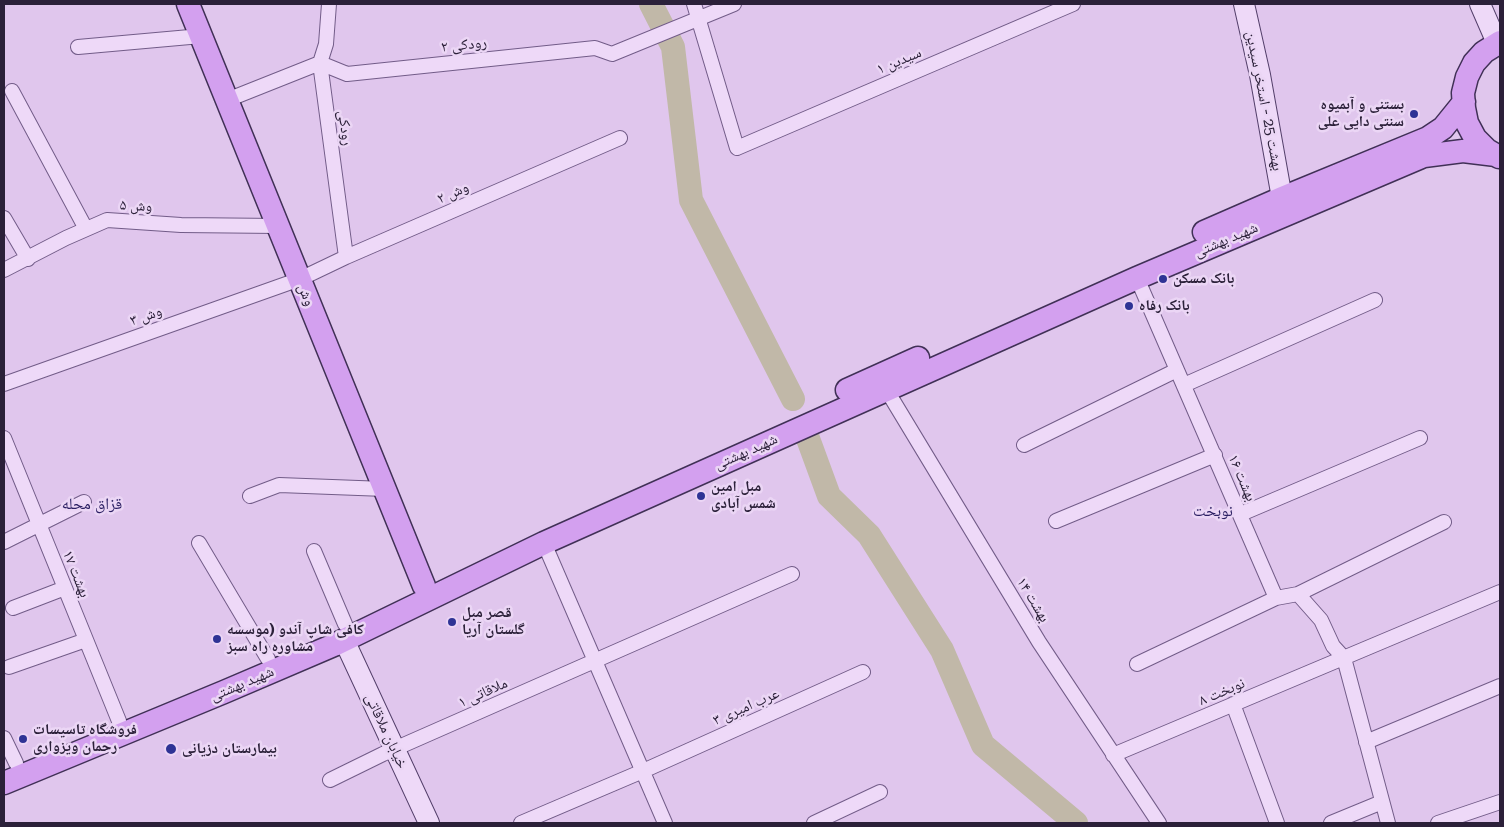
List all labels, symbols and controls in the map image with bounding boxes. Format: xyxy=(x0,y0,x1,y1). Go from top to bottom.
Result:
street label: بهشت 25 - استخر سیدین xyxy=(1242,30,1286,172)
street label: رودکی ۲ xyxy=(440,34,488,56)
street label: سیدین ۱ xyxy=(874,44,924,78)
place label: بستنی و آبمیوه سنتی دایی علی xyxy=(1318,96,1404,131)
marker: بستنی و آبمیوه سنتی دایی علی xyxy=(1408,108,1420,120)
street label: رودکی xyxy=(334,109,356,147)
street label: وش ۲ xyxy=(434,178,472,208)
street label: وش ۵ xyxy=(119,196,153,216)
street label: شهید بهشتی xyxy=(1191,219,1261,261)
place label: بانک مسکن xyxy=(1173,270,1234,288)
marker: بانک مسکن xyxy=(1157,273,1169,285)
street label: وش xyxy=(293,281,319,309)
place label: بانک رفاه xyxy=(1139,297,1190,315)
marker: بانک رفاه xyxy=(1123,300,1135,312)
street label: وش ۳ xyxy=(128,302,164,330)
street label: شهید بهشتی xyxy=(712,430,780,474)
street label: ۱۶ بهشت xyxy=(1224,452,1260,504)
place label: مبل امین شمس آبادی xyxy=(711,478,776,513)
marker: مبل امین شمس آبادی xyxy=(695,490,707,502)
district label: قزاق محله xyxy=(62,494,122,514)
district label: نوبخت xyxy=(1193,501,1233,521)
street label: بهشت ۱۷ xyxy=(58,548,94,600)
street label: بهشت ۱۴ xyxy=(1013,574,1053,626)
place label: قصر مبل گلستان آریا xyxy=(462,604,525,639)
marker: قصر مبل گلستان آریا xyxy=(446,616,458,628)
place label: کافی شاپ آندو (موسسه مشاوره راه سبز xyxy=(227,621,364,656)
marker: کافی شاپ آندو (موسسه مشاوره راه سبز xyxy=(211,633,223,645)
street label: شهید بهشتی xyxy=(207,663,277,705)
street label: ملاقاتی ۱ xyxy=(456,674,510,712)
street label: ۸ نوبخت xyxy=(1196,674,1248,710)
street label: ۳ عرب امیری xyxy=(710,684,782,730)
street label: خیابان ملاقاتی xyxy=(361,691,411,771)
place label: فروشگاه تاسیسات رحمان ویزواری xyxy=(33,721,137,756)
marker: فروشگاه تاسیسات رحمان ویزواری xyxy=(17,733,29,745)
place label: بیمارستان دزیانی xyxy=(182,740,277,758)
marker: بیمارستان دزیانی xyxy=(164,742,178,756)

